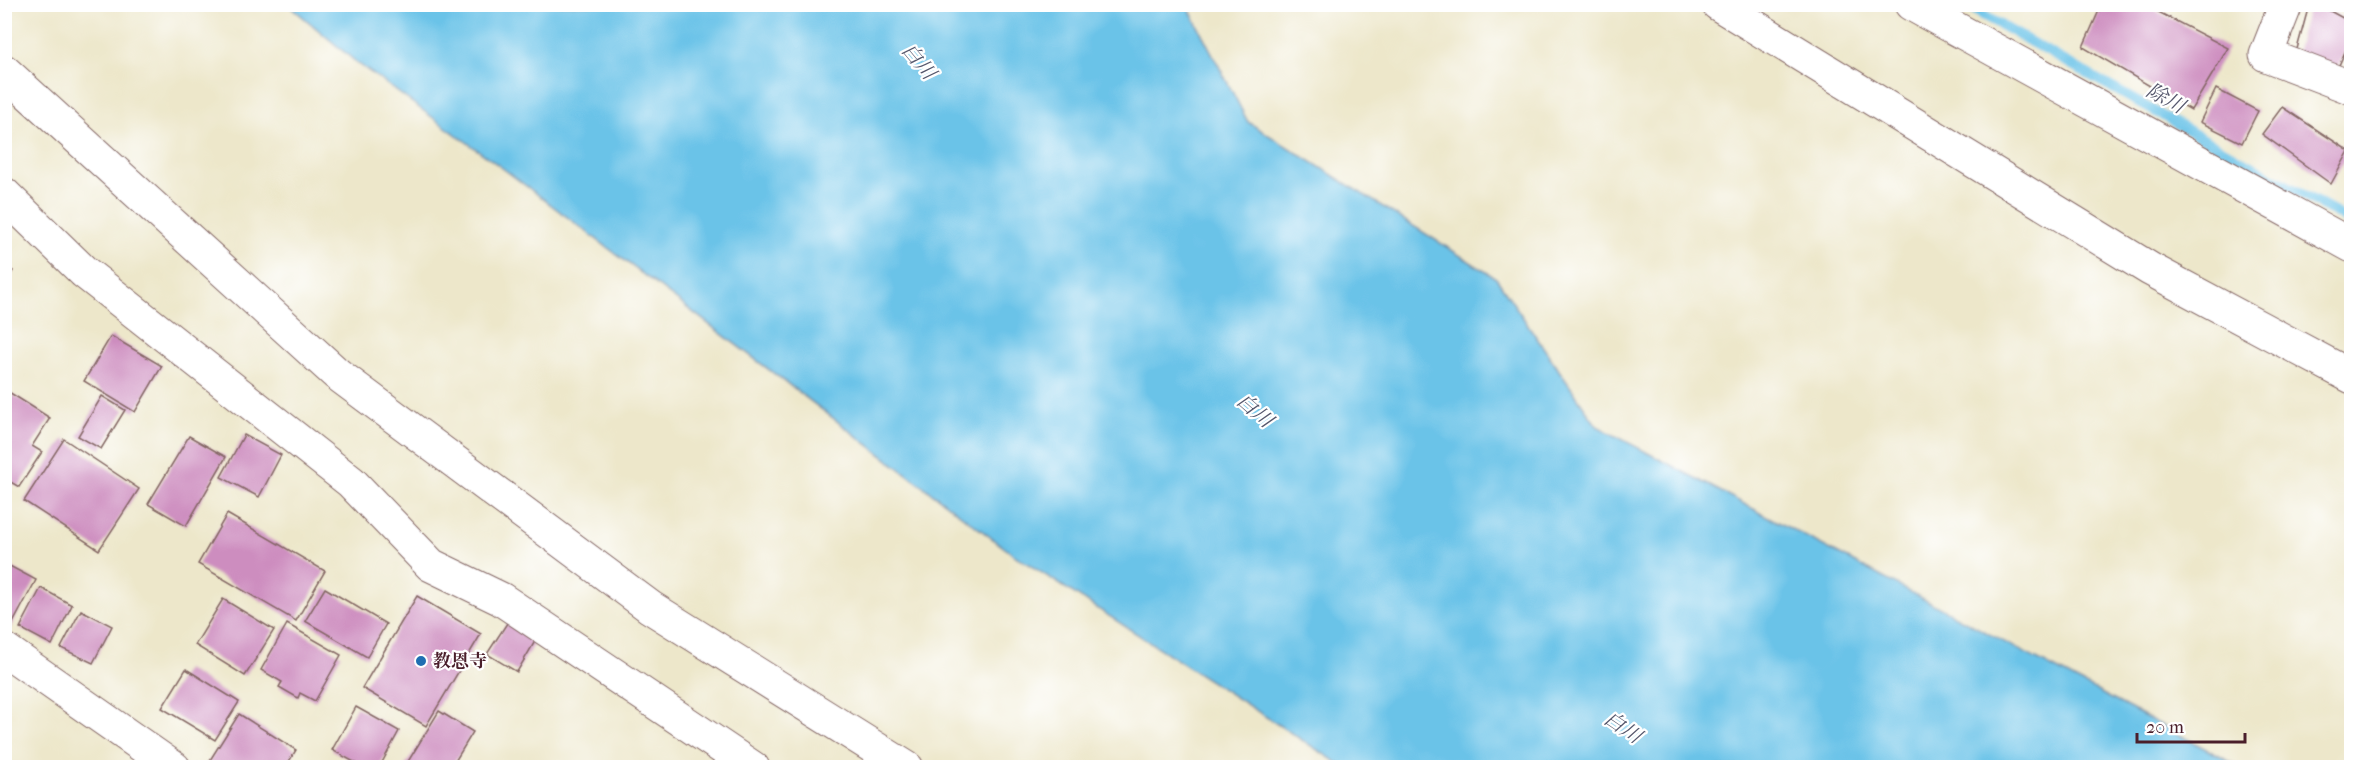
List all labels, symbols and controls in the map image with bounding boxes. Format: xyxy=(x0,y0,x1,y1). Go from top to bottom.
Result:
water label: 白川 xyxy=(897,39,942,86)
water label: 除川 xyxy=(2143,79,2191,119)
water label: 白川 xyxy=(1232,389,1279,433)
place label: 教恩寺 xyxy=(433,651,487,672)
marker: 教恩寺 xyxy=(414,654,428,668)
scale bar xyxy=(2137,706,2245,744)
water label: 白川 xyxy=(1600,707,1647,749)
text: 20 m xyxy=(2146,717,2184,738)

